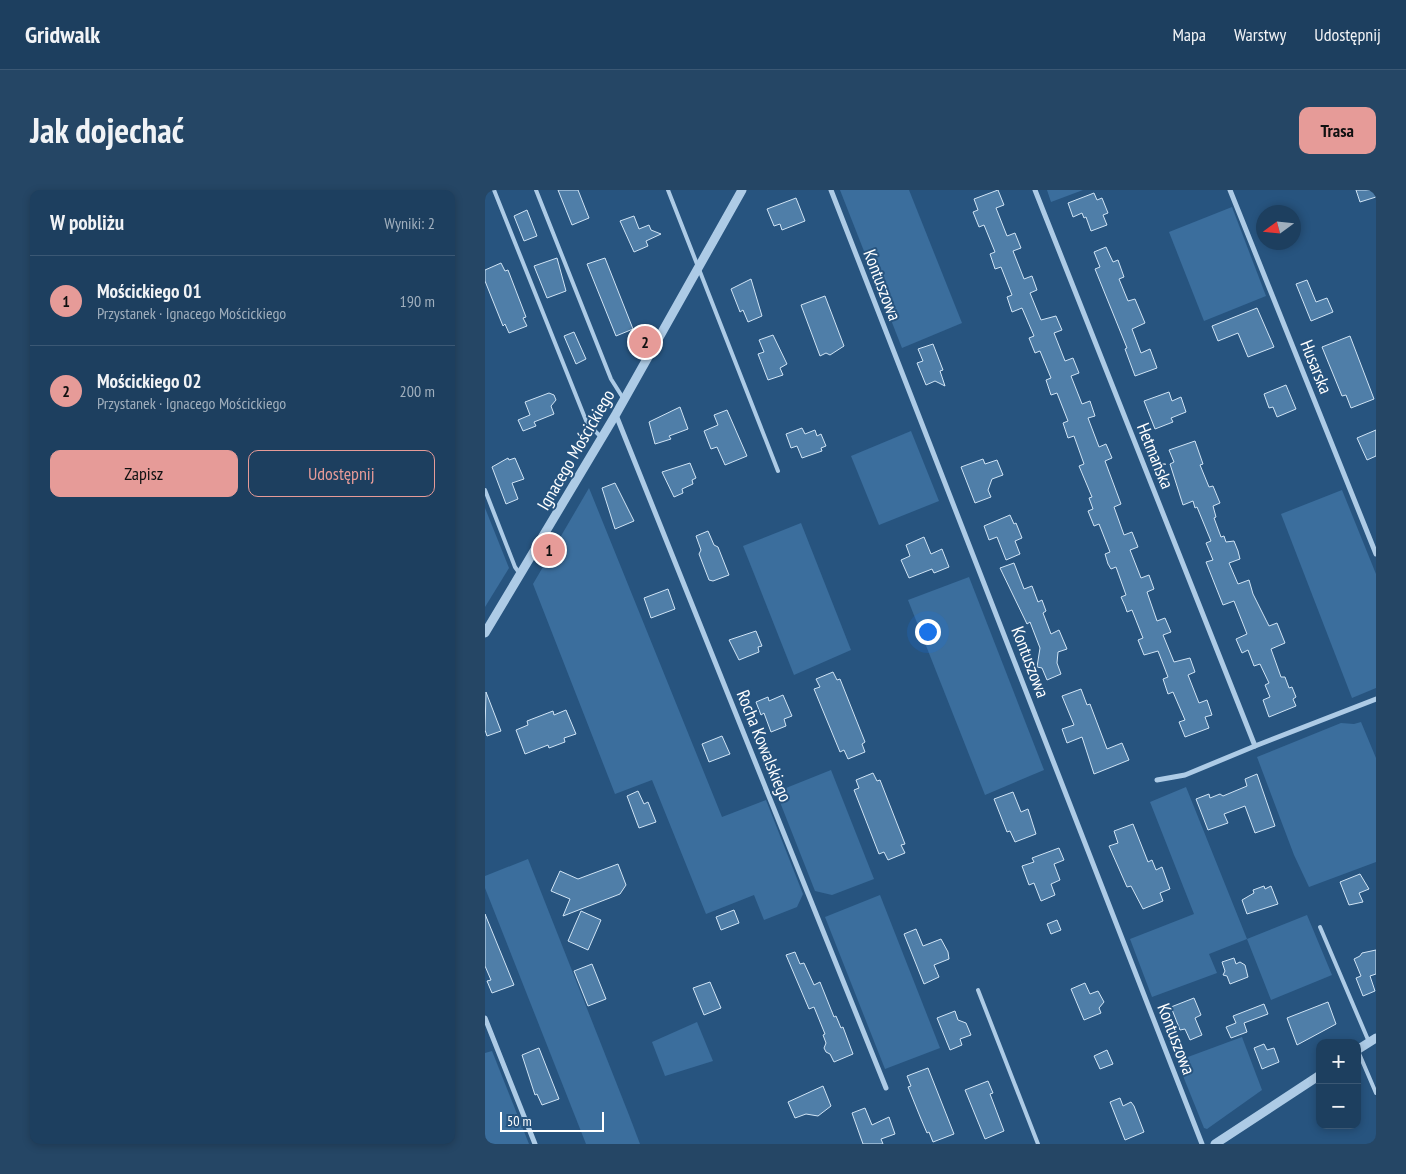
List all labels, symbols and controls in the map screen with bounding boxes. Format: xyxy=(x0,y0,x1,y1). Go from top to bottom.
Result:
text: Gridwalk xyxy=(25,19,100,50)
text: Mapa xyxy=(1172,23,1206,46)
text: Warstwy xyxy=(1234,23,1286,46)
text: Udostępnij xyxy=(1314,23,1381,46)
text: Jak dojechać xyxy=(30,107,184,153)
button: Trasa xyxy=(1299,107,1376,154)
north arrow xyxy=(1256,205,1301,250)
text: W pobliżu xyxy=(50,209,124,236)
text: Wyniki: 2 xyxy=(384,213,435,233)
street label: Kontuszowa xyxy=(858,246,907,324)
text: Mościckiego 01 xyxy=(97,279,201,303)
text: 1 xyxy=(62,291,70,311)
text: 190 m xyxy=(400,291,435,311)
text: Przystanek · Ignacego Mościckiego xyxy=(97,303,286,323)
pin: 2 xyxy=(629,323,661,361)
street label: Husarska xyxy=(1295,337,1338,397)
text: Mościckiego 02 xyxy=(97,369,201,393)
text: 2 xyxy=(62,381,70,401)
text: 200 m xyxy=(400,381,435,401)
street label: Ignacego Mościckiego xyxy=(532,385,620,514)
text: Przystanek · Ignacego Mościckiego xyxy=(97,393,286,413)
street label: Hetmańska xyxy=(1132,419,1179,492)
button: Zapisz xyxy=(50,450,238,497)
button: Udostępnij xyxy=(248,450,435,497)
pin: 1 xyxy=(533,531,565,569)
your location xyxy=(915,619,941,645)
street label: Kontuszowa xyxy=(1006,623,1055,701)
street label: Rocha Kowalskiego xyxy=(732,686,797,805)
street label: Kontuszowa xyxy=(1152,1000,1201,1078)
map controls xyxy=(1316,1039,1361,1129)
button: + xyxy=(1316,1039,1361,1084)
button: − xyxy=(1316,1084,1361,1129)
scale bar xyxy=(500,1109,604,1132)
text: 50 m xyxy=(507,1112,532,1130)

